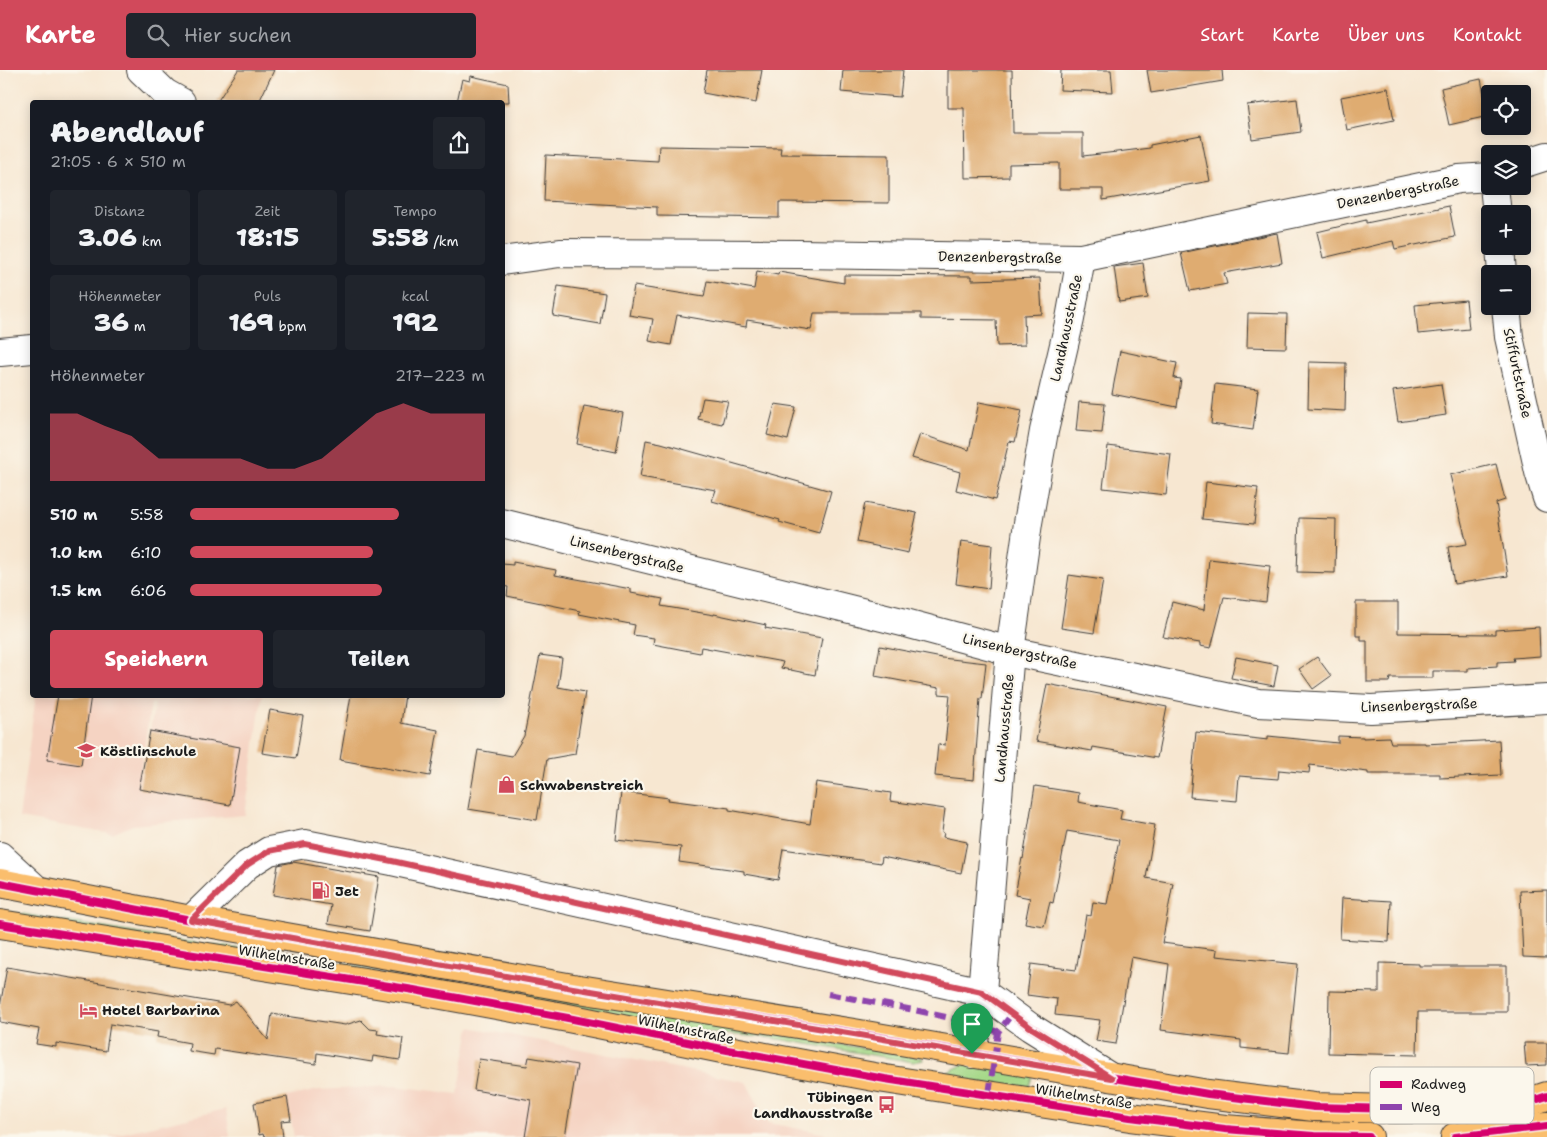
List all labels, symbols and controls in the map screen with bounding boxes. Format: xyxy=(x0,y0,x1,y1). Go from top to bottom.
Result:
search box xyxy=(126,13,476,58)
text: Karte xyxy=(25,19,96,51)
icon: search xyxy=(144,21,172,49)
text: Hier suchen xyxy=(184,23,291,48)
text: Start xyxy=(1200,23,1244,47)
text: Karte xyxy=(1272,23,1320,47)
text: Über uns xyxy=(1348,23,1425,47)
text: Kontakt xyxy=(1453,23,1522,47)
map controls xyxy=(1481,85,1531,315)
button: locate xyxy=(1481,85,1531,135)
text: Abendlauf xyxy=(50,113,204,151)
button: share xyxy=(433,117,485,169)
button: layers xyxy=(1481,145,1531,195)
text: 21:05 · 6 × 510 m xyxy=(50,151,186,172)
street label: Denzenbergstraße xyxy=(1335,171,1461,213)
text: Distanz xyxy=(94,202,145,220)
text: Zeit xyxy=(255,202,280,220)
text: Tempo xyxy=(394,202,437,220)
button: + xyxy=(1481,205,1531,255)
text: 3.06 xyxy=(78,220,137,254)
text: 18:15 xyxy=(236,220,299,254)
text: 5:58 xyxy=(372,220,429,254)
text: km xyxy=(137,232,162,250)
text: /km xyxy=(429,232,459,250)
street label: Denzenbergstraße xyxy=(938,247,1062,267)
button: − xyxy=(1481,265,1531,315)
street label: Landhausstraße xyxy=(1046,273,1086,383)
text: Höhenmeter xyxy=(78,287,161,305)
text: Puls xyxy=(254,287,281,305)
text: kcal xyxy=(402,287,429,305)
text: 36 xyxy=(94,305,129,339)
text: 169 xyxy=(228,305,274,339)
text: 192 xyxy=(392,305,438,339)
text: m xyxy=(129,317,146,335)
text: bpm xyxy=(274,317,307,335)
street label: Stiffurtstraße xyxy=(1500,326,1536,420)
text: Höhenmeter xyxy=(50,365,145,386)
text: 217–223 m xyxy=(395,365,485,386)
text: 510 m xyxy=(50,504,97,525)
text: 5:58 xyxy=(130,504,164,525)
street label: Linsenbergstraße xyxy=(568,531,686,577)
text: 1.0 km xyxy=(50,542,102,563)
text: 6:10 xyxy=(130,542,161,563)
text: 1.5 km xyxy=(50,580,102,601)
text: 6:06 xyxy=(130,580,167,601)
street label: Linsenbergstraße xyxy=(961,629,1079,673)
button: Speichern xyxy=(50,630,263,688)
button: Teilen xyxy=(273,630,485,688)
street label: Landhausstraße xyxy=(990,673,1018,783)
street label: Linsenbergstraße xyxy=(1360,694,1478,716)
school or university icon: Köstlinschule xyxy=(76,741,96,761)
place label: Köstlinschule xyxy=(100,742,196,760)
shop icon: Schwabenstreich xyxy=(496,775,516,795)
place label: Schwabenstreich xyxy=(520,776,643,794)
fuel station icon: Jet xyxy=(311,881,331,901)
place label: Jet xyxy=(335,882,359,900)
street label: Wilhelmstraße xyxy=(237,940,337,974)
hotel icon: Hotel Barbarina xyxy=(78,1000,98,1020)
place label: Hotel Barbarina xyxy=(102,1001,220,1019)
pin xyxy=(951,1003,993,1054)
street label: Wilhelmstraße xyxy=(636,1010,736,1048)
icon: arrive xyxy=(958,1010,986,1038)
legend xyxy=(1370,1067,1534,1124)
text: Radweg xyxy=(1411,1075,1466,1093)
street label: Wilhelmstraße xyxy=(1034,1079,1134,1113)
place label: Tübingen Landhausstraße xyxy=(754,1088,873,1122)
bus stop icon: Tübingen Landhausstraße xyxy=(877,1095,897,1115)
text: Weg xyxy=(1411,1098,1440,1116)

